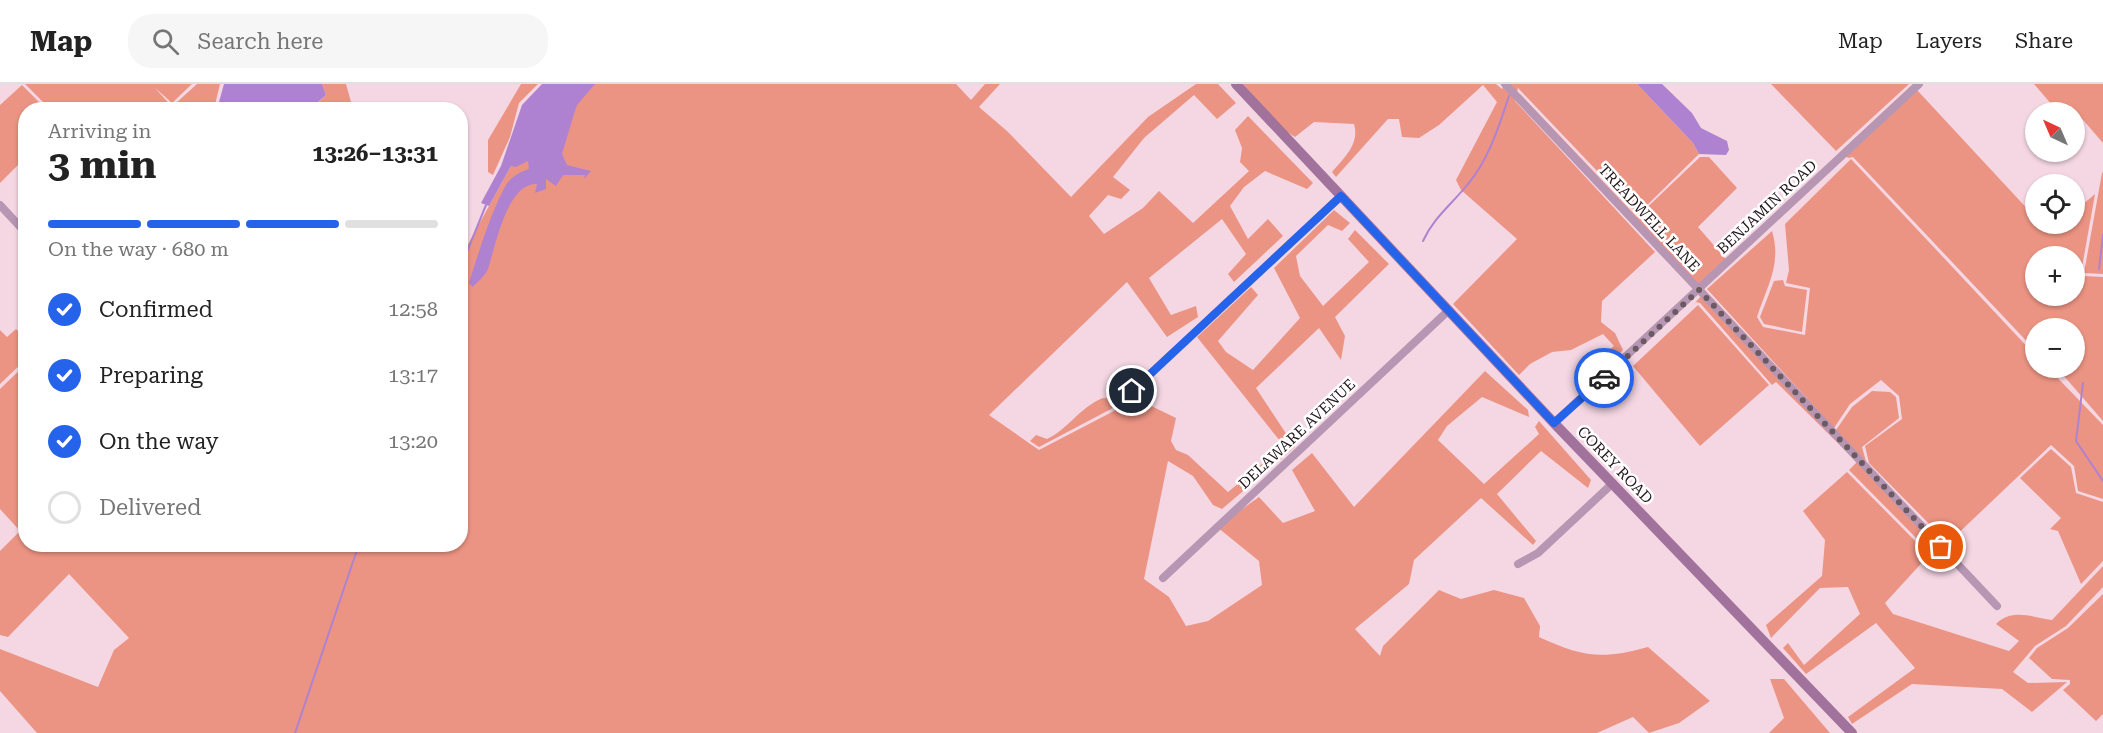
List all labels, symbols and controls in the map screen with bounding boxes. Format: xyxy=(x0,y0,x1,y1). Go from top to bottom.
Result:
search box xyxy=(128,14,548,68)
text: Map xyxy=(30,25,92,58)
icon: search xyxy=(149,25,182,58)
text: Search here xyxy=(197,29,323,54)
text: Map xyxy=(1838,29,1883,53)
text: Layers xyxy=(1916,29,1982,53)
text: Share xyxy=(2015,29,2073,53)
north arrow xyxy=(2025,102,2085,162)
map controls xyxy=(2025,102,2085,378)
text: Arriving in xyxy=(48,119,151,143)
text: 13:26–13:31 xyxy=(312,141,438,166)
text: 3 min xyxy=(48,142,156,188)
street label: BENJAMIN ROAD xyxy=(1713,156,1821,258)
street label: TREADWELL LANE xyxy=(1594,160,1704,276)
button: locate xyxy=(2025,174,2085,234)
text: On the way · 680 m xyxy=(48,237,229,261)
button: + xyxy=(2025,246,2085,306)
icon: check xyxy=(48,293,81,326)
text: Confirmed xyxy=(99,297,213,322)
text: 12:58 xyxy=(388,297,438,321)
button: − xyxy=(2025,318,2085,378)
courier xyxy=(1574,348,1634,408)
icon: check xyxy=(48,359,81,392)
icon: car xyxy=(1588,362,1621,395)
text: Preparing xyxy=(99,363,203,388)
text: 13:17 xyxy=(388,363,438,387)
pin xyxy=(1106,365,1157,416)
icon: home xyxy=(1115,374,1148,407)
street label: DELAWARE AVENUE xyxy=(1235,375,1359,493)
street label: COREY ROAD xyxy=(1574,423,1656,507)
icon: check xyxy=(48,425,81,458)
text: On the way xyxy=(99,429,219,454)
text: 13:20 xyxy=(388,429,438,453)
text: Delivered xyxy=(99,495,201,520)
pin xyxy=(1915,521,1966,572)
icon: bag xyxy=(1924,530,1957,563)

